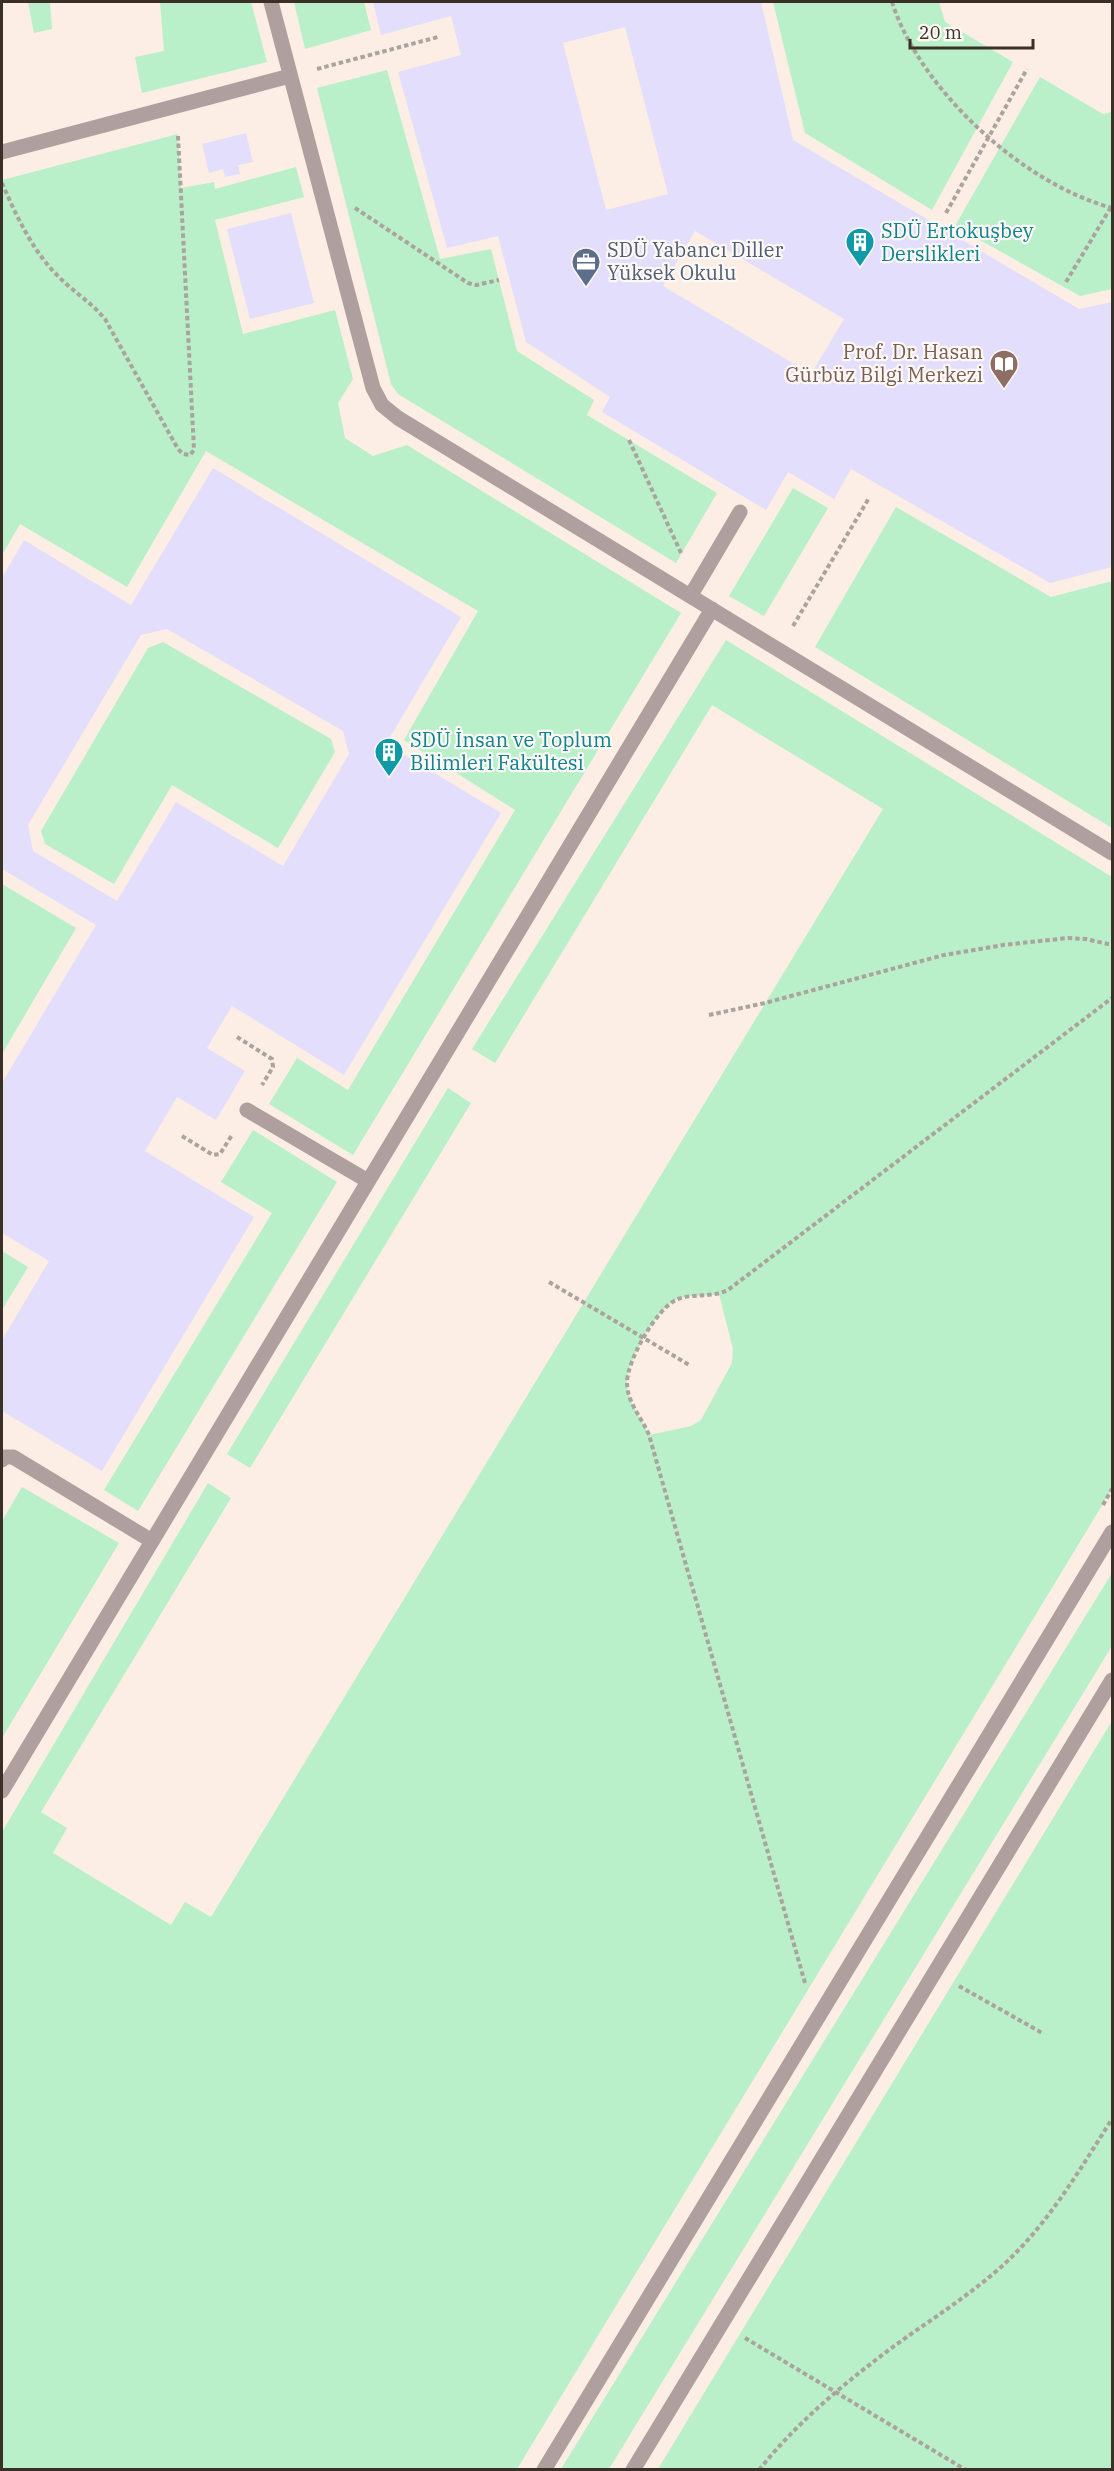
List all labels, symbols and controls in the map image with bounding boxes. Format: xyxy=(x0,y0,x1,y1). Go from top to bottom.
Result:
scale bar xyxy=(910,12,1033,50)
text: 20 m xyxy=(919,21,962,44)
place label: SDÜ Ertokuşbey Derslikleri xyxy=(881,217,1034,267)
building icon: SDÜ Ertokuşbey Derslikleri xyxy=(844,226,876,268)
place label: SDÜ Yabancı Diller Yüksek Okulu xyxy=(607,236,783,286)
office icon: SDÜ Yabancı Diller Yüksek Okulu xyxy=(570,246,602,288)
place label: Prof. Dr. Hasan Gürbüz Bilgi Merkezi xyxy=(785,338,983,388)
library icon: Prof. Dr. Hasan Gürbüz Bilgi Merkezi xyxy=(988,348,1020,390)
place label: SDÜ İnsan ve Toplum Bilimleri Fakültesi xyxy=(410,726,612,776)
building icon: SDÜ İnsan ve Toplum Bilimleri Fakültesi xyxy=(373,736,405,778)

